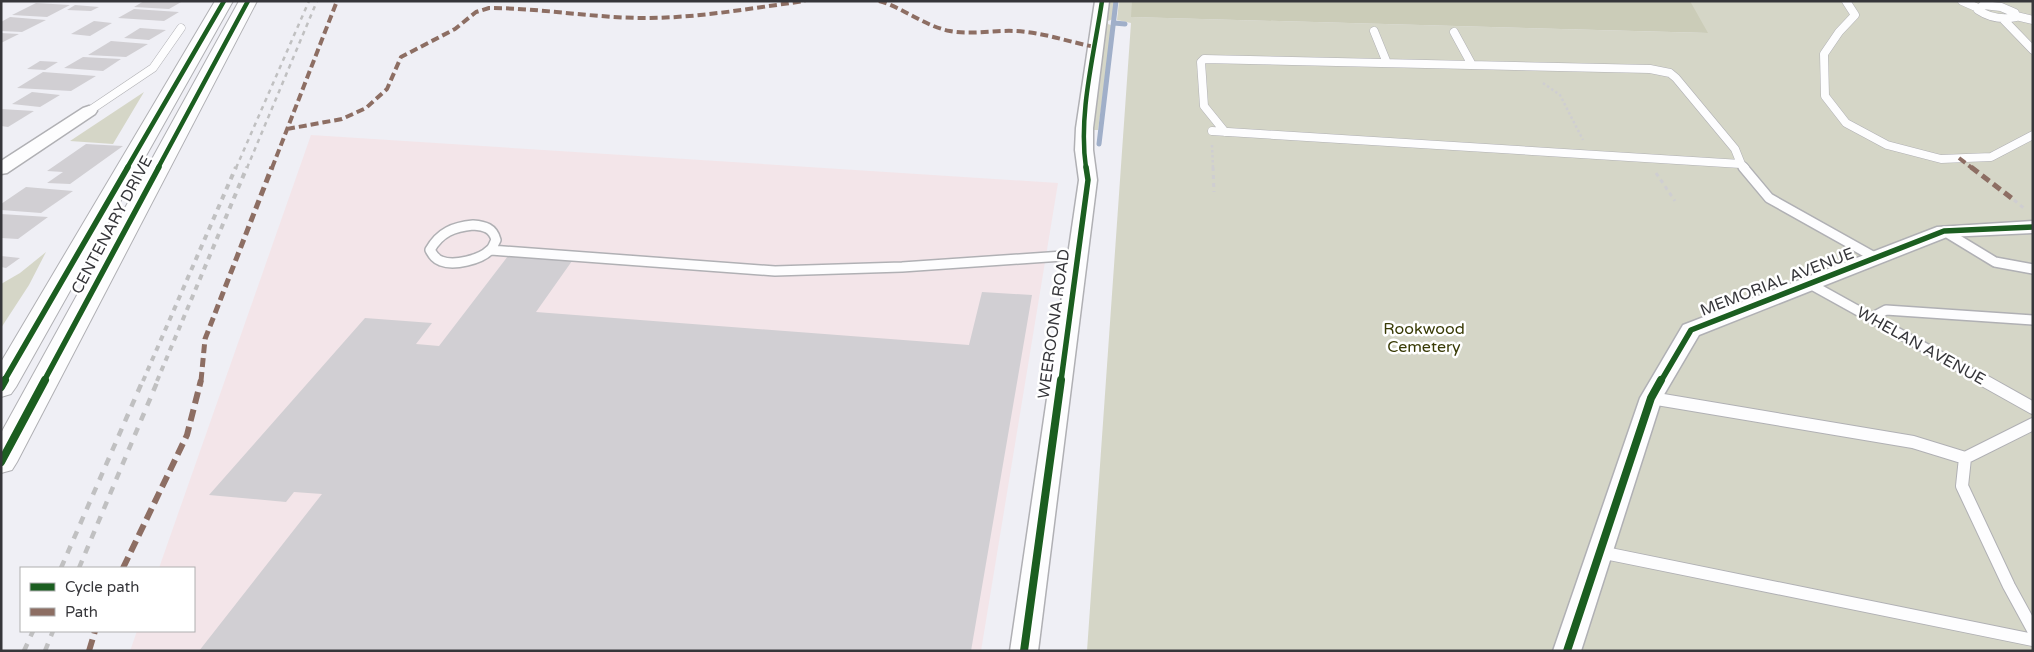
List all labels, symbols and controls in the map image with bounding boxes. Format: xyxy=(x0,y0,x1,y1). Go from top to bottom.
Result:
street label: CENTENARY DRIVE xyxy=(67,152,157,298)
street label: MEMORIAL AVENUE xyxy=(1697,243,1857,321)
street label: WEEROONA ROAD xyxy=(1034,248,1074,400)
street label: WHELAN AVENUE xyxy=(1853,302,1989,390)
park label: Rookwood Cemetery xyxy=(1383,319,1465,357)
legend xyxy=(20,567,195,632)
text: Cycle path xyxy=(65,578,139,596)
text: Path xyxy=(65,603,98,621)

